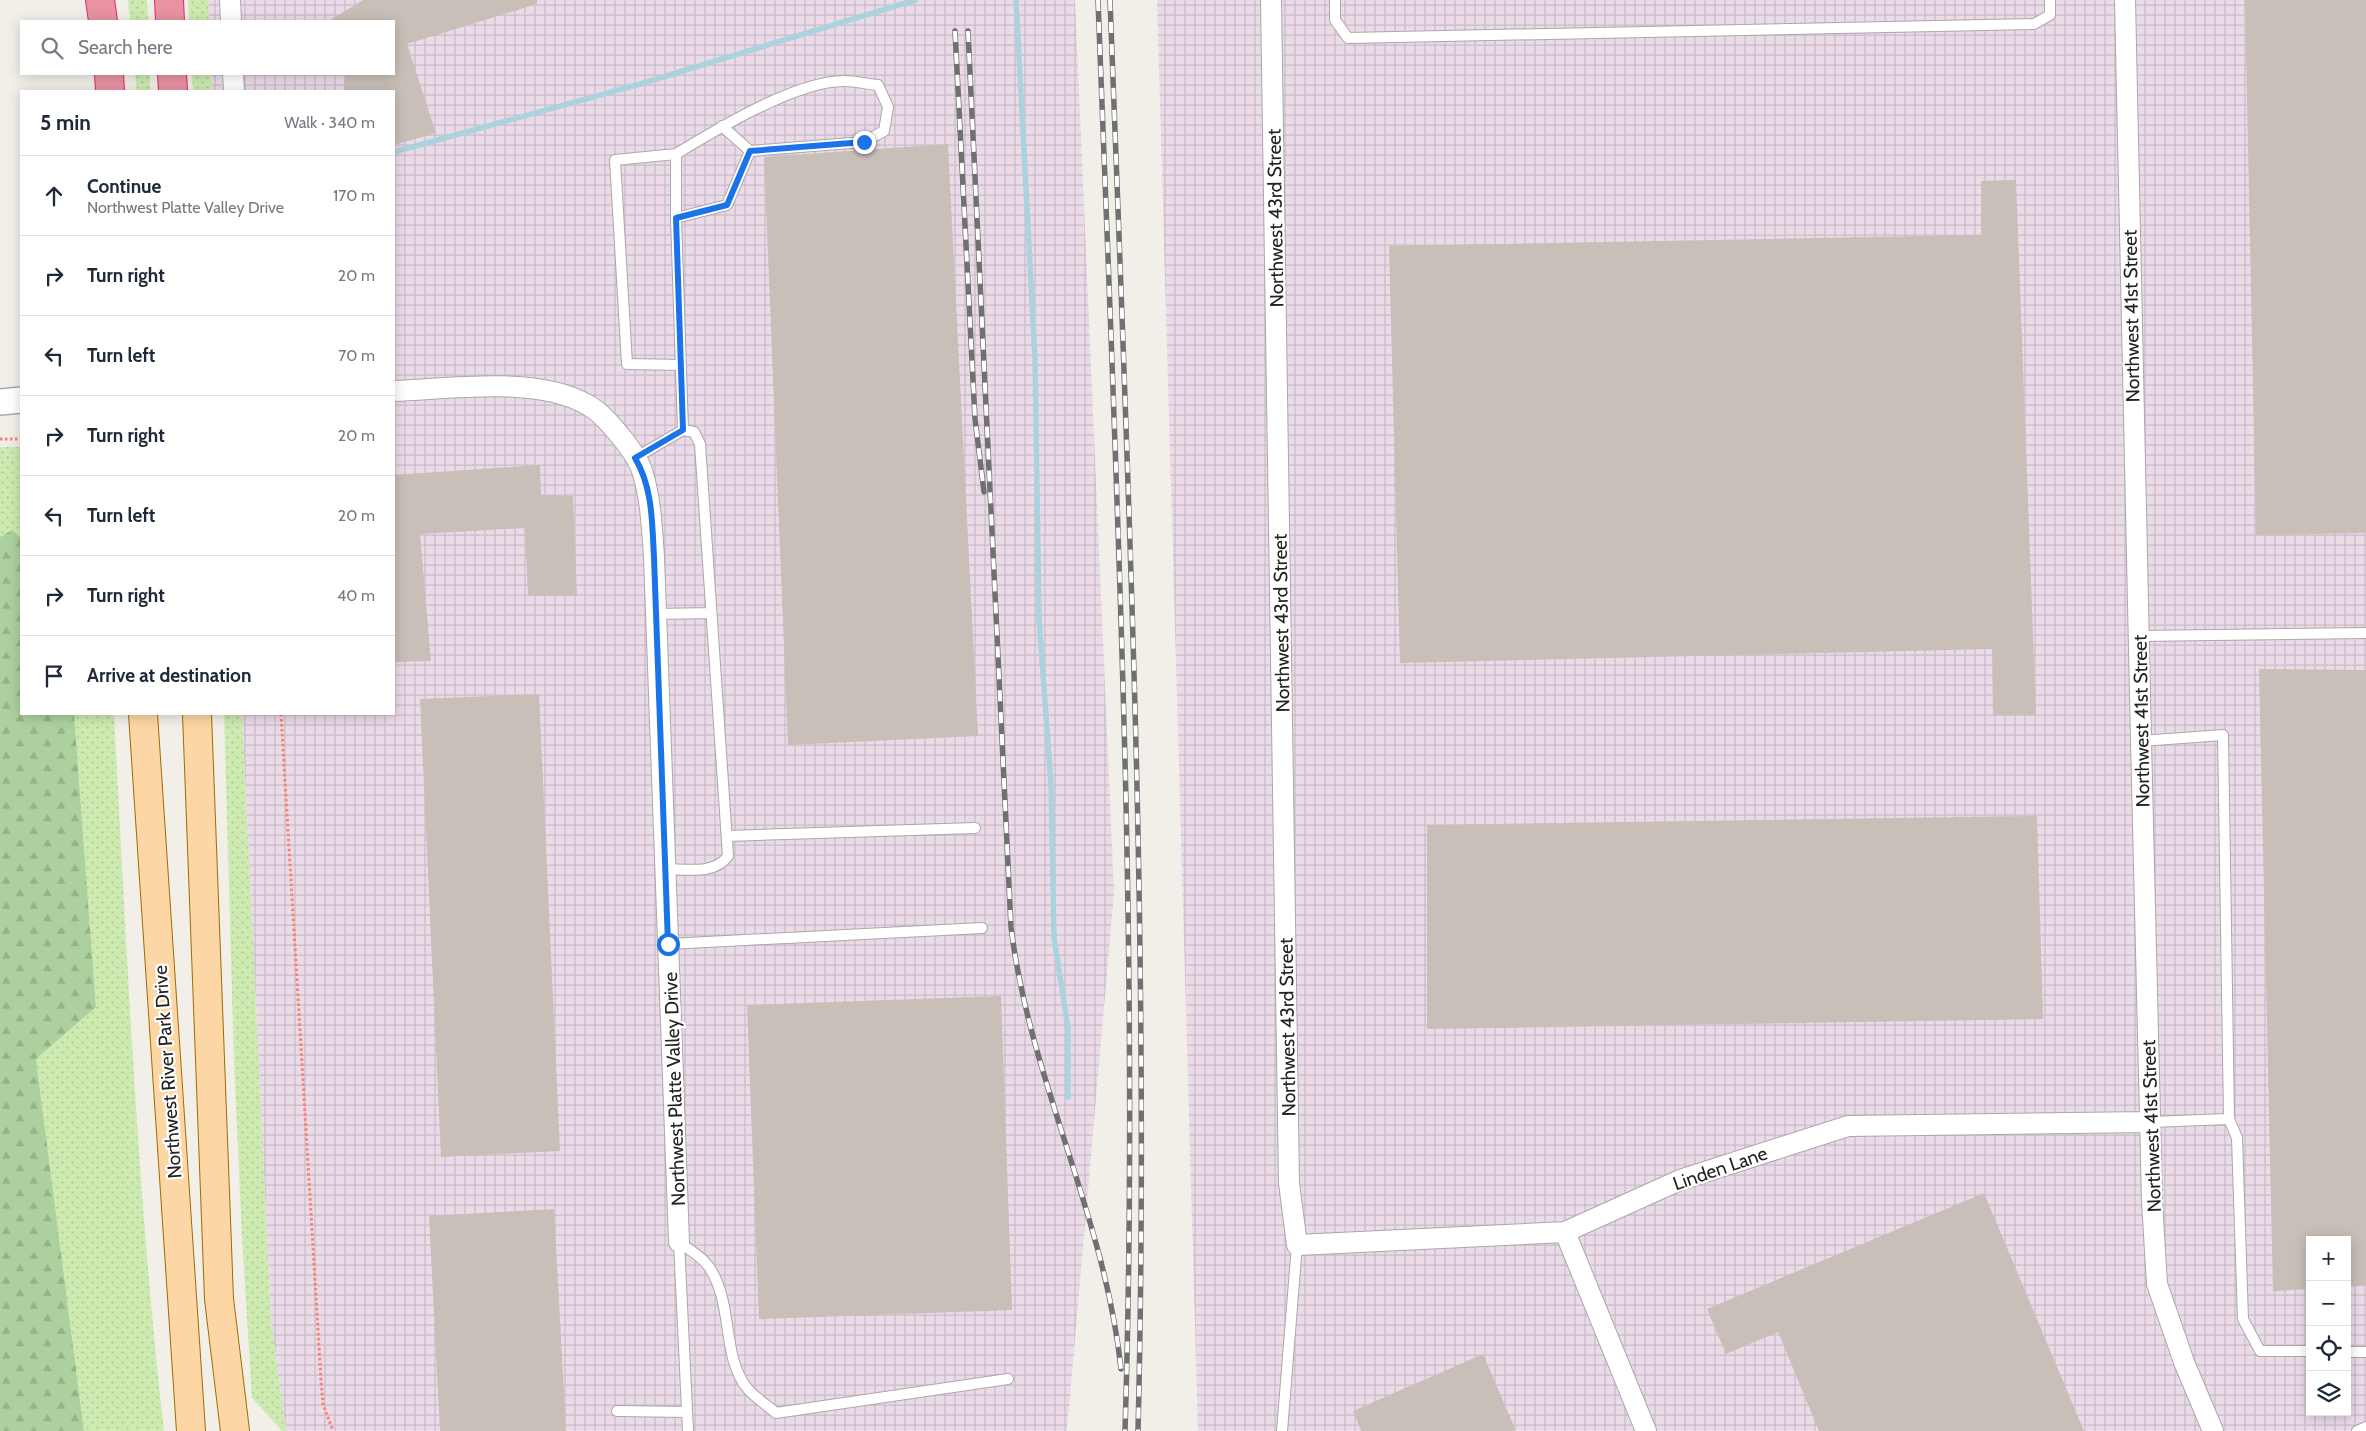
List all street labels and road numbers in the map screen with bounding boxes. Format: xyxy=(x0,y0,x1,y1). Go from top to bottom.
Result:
street label: Northwest 43rd Street xyxy=(1262,128,1289,308)
street label: Northwest 41st Street xyxy=(2118,229,2145,402)
street label: Northwest 43rd Street xyxy=(1268,533,1295,713)
street label: Northwest 41st Street xyxy=(2128,634,2155,807)
street label: Northwest 43rd Street xyxy=(1274,937,1301,1117)
street label: Northwest River Park Drive xyxy=(149,964,186,1179)
street label: Northwest Platte Valley Drive xyxy=(659,971,690,1206)
street label: Northwest 41st Street xyxy=(2137,1039,2166,1213)
street label: Linden Lane xyxy=(1670,1142,1771,1195)

